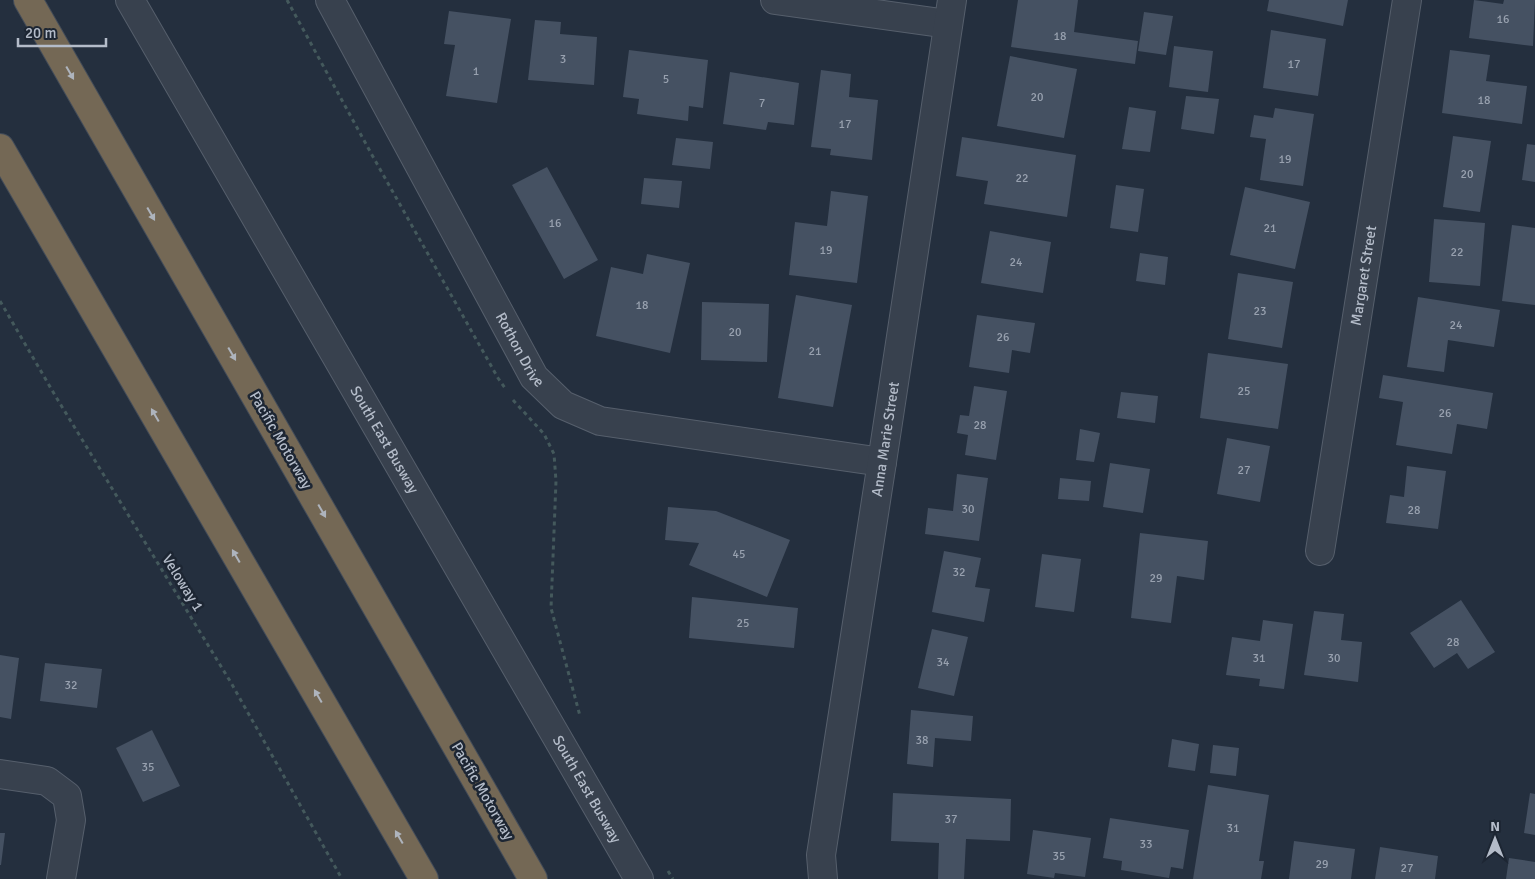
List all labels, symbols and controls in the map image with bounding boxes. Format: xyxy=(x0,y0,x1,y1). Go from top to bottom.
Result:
house number: 16 xyxy=(1497,12,1509,27)
scale bar xyxy=(18,15,105,47)
text: 20 m xyxy=(25,24,56,42)
house number: 18 xyxy=(1054,29,1066,44)
house number: 3 xyxy=(560,52,566,67)
house number: 17 xyxy=(1288,57,1300,72)
house number: 1 xyxy=(473,64,479,79)
one-way arrow xyxy=(66,66,75,79)
house number: 5 xyxy=(663,72,669,87)
house number: 20 xyxy=(1031,90,1043,105)
house number: 18 xyxy=(1478,93,1490,108)
house number: 7 xyxy=(759,96,765,111)
house number: 17 xyxy=(839,117,851,132)
house number: 19 xyxy=(1279,152,1291,167)
house number: 20 xyxy=(1461,167,1473,182)
house number: 22 xyxy=(1016,171,1028,186)
one-way arrow xyxy=(147,206,155,221)
house number: 16 xyxy=(549,216,561,231)
house number: 21 xyxy=(1264,221,1276,236)
street label: Margaret Street xyxy=(1347,224,1380,327)
house number: 19 xyxy=(820,243,832,258)
house number: 22 xyxy=(1451,245,1463,260)
house number: 24 xyxy=(1010,255,1023,270)
house number: 18 xyxy=(636,298,648,313)
house number: 23 xyxy=(1254,304,1266,319)
street label: Rothon Drive xyxy=(492,309,548,391)
house number: 24 xyxy=(1450,318,1463,333)
house number: 20 xyxy=(729,325,741,340)
house number: 26 xyxy=(997,330,1009,345)
house number: 21 xyxy=(809,344,821,359)
one-way arrow xyxy=(228,347,236,362)
street label: Anna Marie Street xyxy=(868,380,903,498)
street label: South East Busway xyxy=(346,383,423,497)
house number: 25 xyxy=(1238,384,1250,399)
street label: Pacific Motorway xyxy=(246,388,316,492)
house number: 26 xyxy=(1439,406,1451,421)
one-way arrow xyxy=(150,408,159,422)
house number: 28 xyxy=(974,418,986,433)
house number: 27 xyxy=(1238,463,1250,478)
house number: 30 xyxy=(962,502,974,517)
house number: 28 xyxy=(1408,503,1420,518)
one-way arrow xyxy=(317,504,326,517)
house number: 45 xyxy=(733,547,745,562)
one-way arrow xyxy=(232,549,241,562)
street label: Veloway 1 xyxy=(158,551,208,615)
house number: 32 xyxy=(953,565,965,580)
house number: 29 xyxy=(1150,571,1162,586)
house number: 25 xyxy=(737,616,749,631)
house number: 28 xyxy=(1447,635,1459,650)
house number: 31 xyxy=(1253,651,1265,666)
house number: 30 xyxy=(1328,651,1340,666)
house number: 34 xyxy=(937,655,950,670)
house number: 32 xyxy=(65,678,77,693)
one-way arrow xyxy=(313,690,322,703)
street label: South East Busway xyxy=(549,732,625,846)
house number: 38 xyxy=(916,733,928,748)
street label: Pacific Motorway xyxy=(448,739,518,843)
house number: 35 xyxy=(142,760,154,775)
house number: 37 xyxy=(945,812,957,827)
north arrow xyxy=(1470,814,1520,864)
text: N xyxy=(1490,818,1500,835)
house number: 31 xyxy=(1227,821,1239,836)
one-way arrow xyxy=(395,829,403,844)
house number: 33 xyxy=(1140,837,1152,852)
house number: 35 xyxy=(1053,849,1065,864)
house number: 29 xyxy=(1316,857,1328,872)
house number: 27 xyxy=(1401,861,1413,876)

